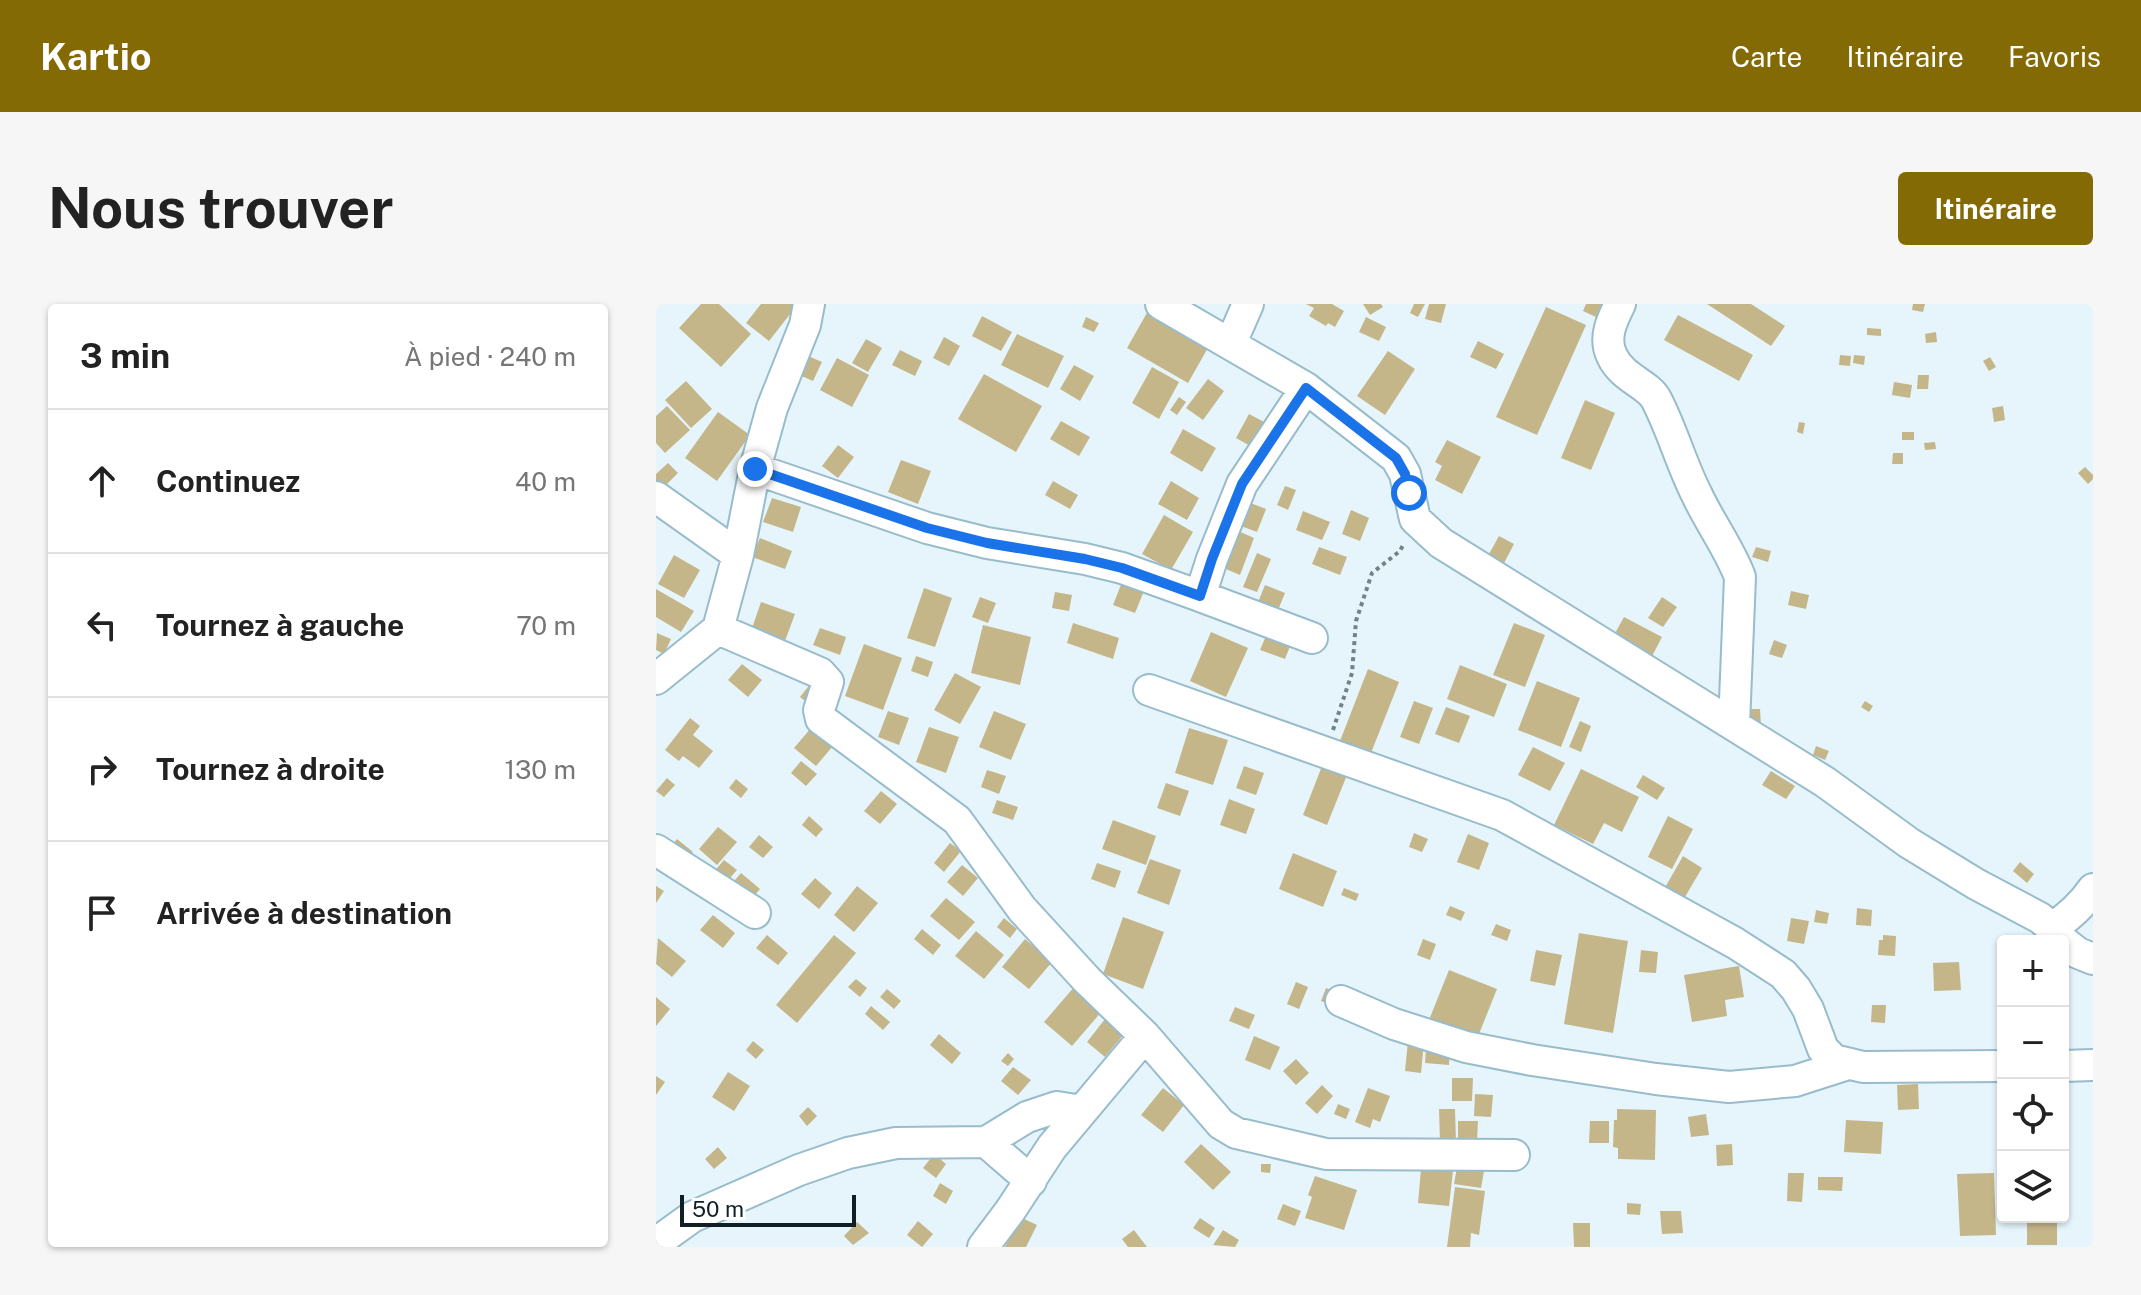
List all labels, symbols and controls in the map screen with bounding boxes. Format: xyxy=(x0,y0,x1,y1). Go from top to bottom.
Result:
text: Kartio xyxy=(40,34,152,79)
text: Carte xyxy=(1731,40,1802,73)
text: Itinéraire xyxy=(1846,40,1964,73)
text: Favoris xyxy=(2008,40,2101,73)
button: Itinéraire xyxy=(1898,172,2093,245)
text: Nous trouver xyxy=(48,175,393,241)
text: 3 min xyxy=(80,336,170,376)
text: À pied · 240 m xyxy=(404,341,576,372)
route end xyxy=(737,451,773,487)
icon: ahead xyxy=(80,459,124,503)
text: Continuez xyxy=(156,463,300,499)
text: 40 m xyxy=(515,466,576,497)
route start xyxy=(1391,475,1427,511)
icon: left xyxy=(80,603,124,647)
text: Tournez à gauche xyxy=(156,607,404,643)
text: 70 m xyxy=(516,610,576,641)
icon: right xyxy=(80,747,124,791)
text: Tournez à droite xyxy=(156,751,385,787)
text: 130 m xyxy=(504,754,576,785)
icon: arrive xyxy=(80,891,124,935)
text: Arrivée à destination xyxy=(156,895,452,931)
map controls xyxy=(1997,935,2069,1223)
button: + xyxy=(1997,935,2069,1007)
button: − xyxy=(1997,1007,2069,1079)
button: locate xyxy=(1997,1079,2069,1151)
button: layers xyxy=(1997,1151,2069,1223)
scale bar xyxy=(680,1191,856,1227)
text: 50 m xyxy=(692,1196,744,1222)

